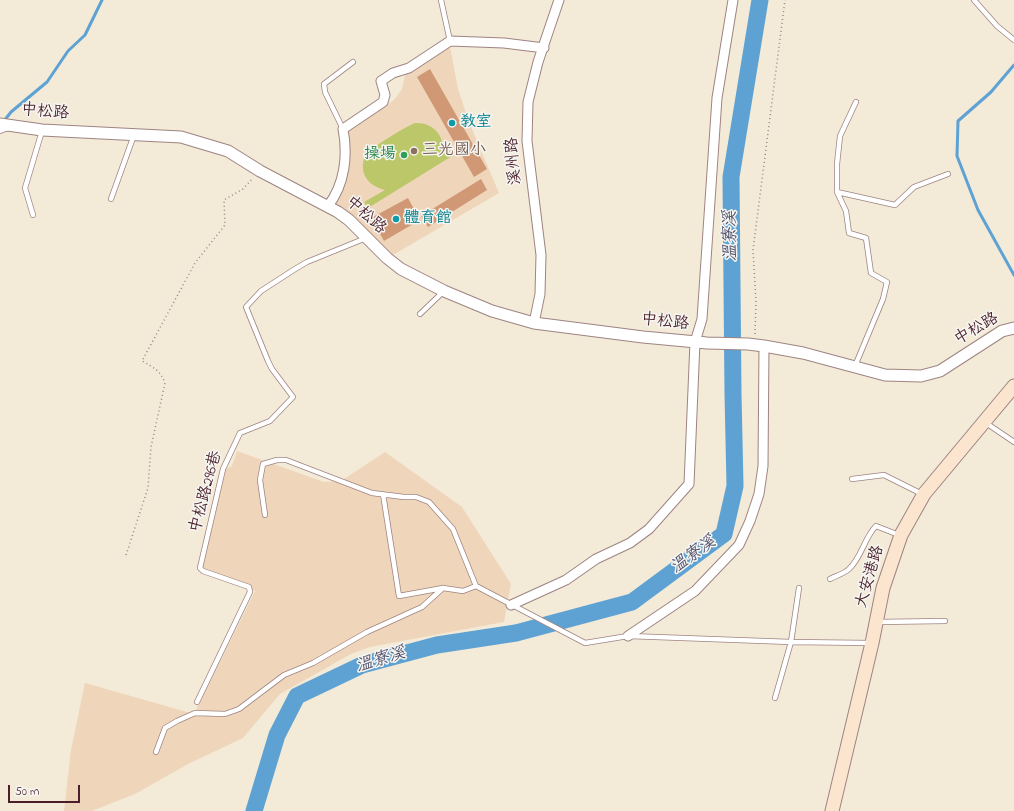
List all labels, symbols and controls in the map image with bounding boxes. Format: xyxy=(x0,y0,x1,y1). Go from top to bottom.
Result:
street label: 中松路 xyxy=(20,101,70,125)
place label: 教室 xyxy=(460,113,492,133)
marker: 教室 xyxy=(447,118,457,128)
street label: 溪州路 xyxy=(503,136,527,186)
place label: 三光國小 xyxy=(422,141,486,161)
place label: 操場 xyxy=(364,145,396,165)
marker: 三光國小 xyxy=(409,146,419,156)
marker: 操場 xyxy=(399,150,409,160)
street label: 中松路 xyxy=(341,193,389,239)
place label: 體育館 xyxy=(404,209,452,229)
water label: 溫寮溪 xyxy=(721,210,743,262)
marker: 體育館 xyxy=(391,214,401,224)
street label: 中松路 xyxy=(951,310,1003,350)
street label: 中松路 xyxy=(640,311,690,335)
street label: 中松路296巷 xyxy=(187,449,227,535)
water label: 溫寮溪 xyxy=(667,533,721,579)
street label: 大安港路 xyxy=(853,544,889,610)
water label: 溫寮溪 xyxy=(354,644,408,678)
scale bar xyxy=(10,777,82,803)
text: 50 m xyxy=(15,783,39,801)

